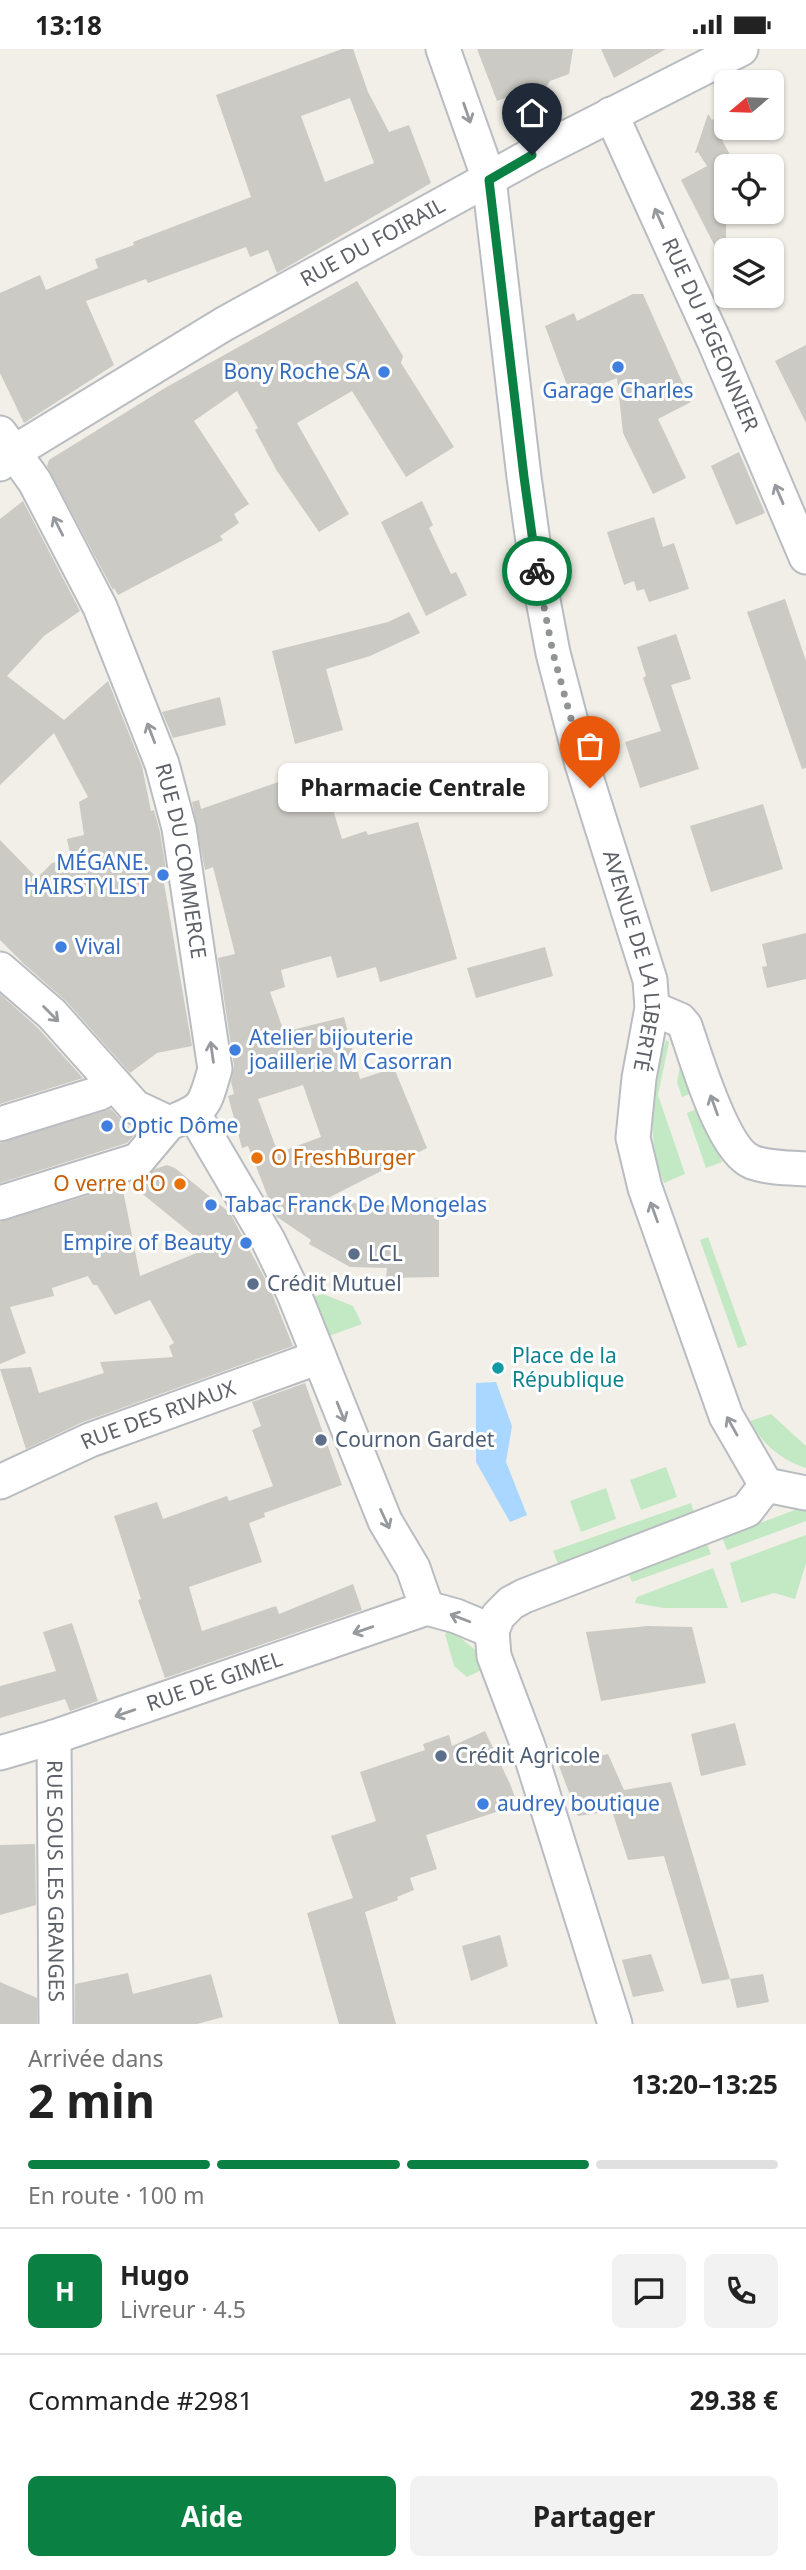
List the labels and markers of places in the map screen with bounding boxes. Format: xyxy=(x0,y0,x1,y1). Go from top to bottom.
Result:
pin xyxy=(502,83,562,155)
place label: Bony Roche SA xyxy=(223,357,371,385)
marker: Garage Charles xyxy=(610,359,626,375)
marker: Bony Roche SA xyxy=(376,364,392,380)
place label: Garage Charles xyxy=(542,376,694,404)
pin xyxy=(560,716,620,788)
callout: Pharmacie Centrale xyxy=(279,763,548,813)
place label: MÉGANE. HAIRSTYLIST xyxy=(23,848,149,900)
marker: MÉGANE. HAIRSTYLIST xyxy=(155,867,171,883)
place label: Vival xyxy=(75,932,121,960)
marker: Vival xyxy=(53,939,69,955)
place label: Atelier bijouterie joaillerie M Casorran xyxy=(247,1023,452,1075)
marker: Atelier bijouterie joaillerie M Casorran xyxy=(227,1042,243,1058)
place label: Optic Dôme xyxy=(121,1111,238,1139)
marker: Optic Dôme xyxy=(99,1118,115,1134)
place label: O FreshBurger xyxy=(271,1143,416,1171)
marker: O FreshBurger xyxy=(249,1150,265,1166)
place label: O verre d'O xyxy=(53,1169,166,1197)
marker: O verre d'O xyxy=(172,1176,188,1192)
place label: Tabac Franck De Mongelas xyxy=(225,1190,487,1218)
marker: Tabac Franck De Mongelas xyxy=(203,1197,219,1213)
place label: Empire of Beauty xyxy=(63,1228,232,1256)
marker: Empire of Beauty xyxy=(238,1235,254,1251)
place label: LCL xyxy=(368,1239,403,1267)
marker: LCL xyxy=(346,1246,362,1262)
place label: Crédit Mutuel xyxy=(267,1269,402,1297)
marker: Crédit Mutuel xyxy=(245,1276,261,1292)
place label: Place de la République xyxy=(512,1341,624,1393)
marker: Place de la République xyxy=(490,1360,506,1376)
place label: Cournon Gardet xyxy=(335,1425,495,1453)
marker: Cournon Gardet xyxy=(313,1432,329,1448)
place label: Crédit Agricole xyxy=(455,1741,600,1769)
marker: Crédit Agricole xyxy=(433,1748,449,1764)
place label: audrey boutique xyxy=(497,1789,660,1817)
marker: audrey boutique xyxy=(475,1796,491,1812)

